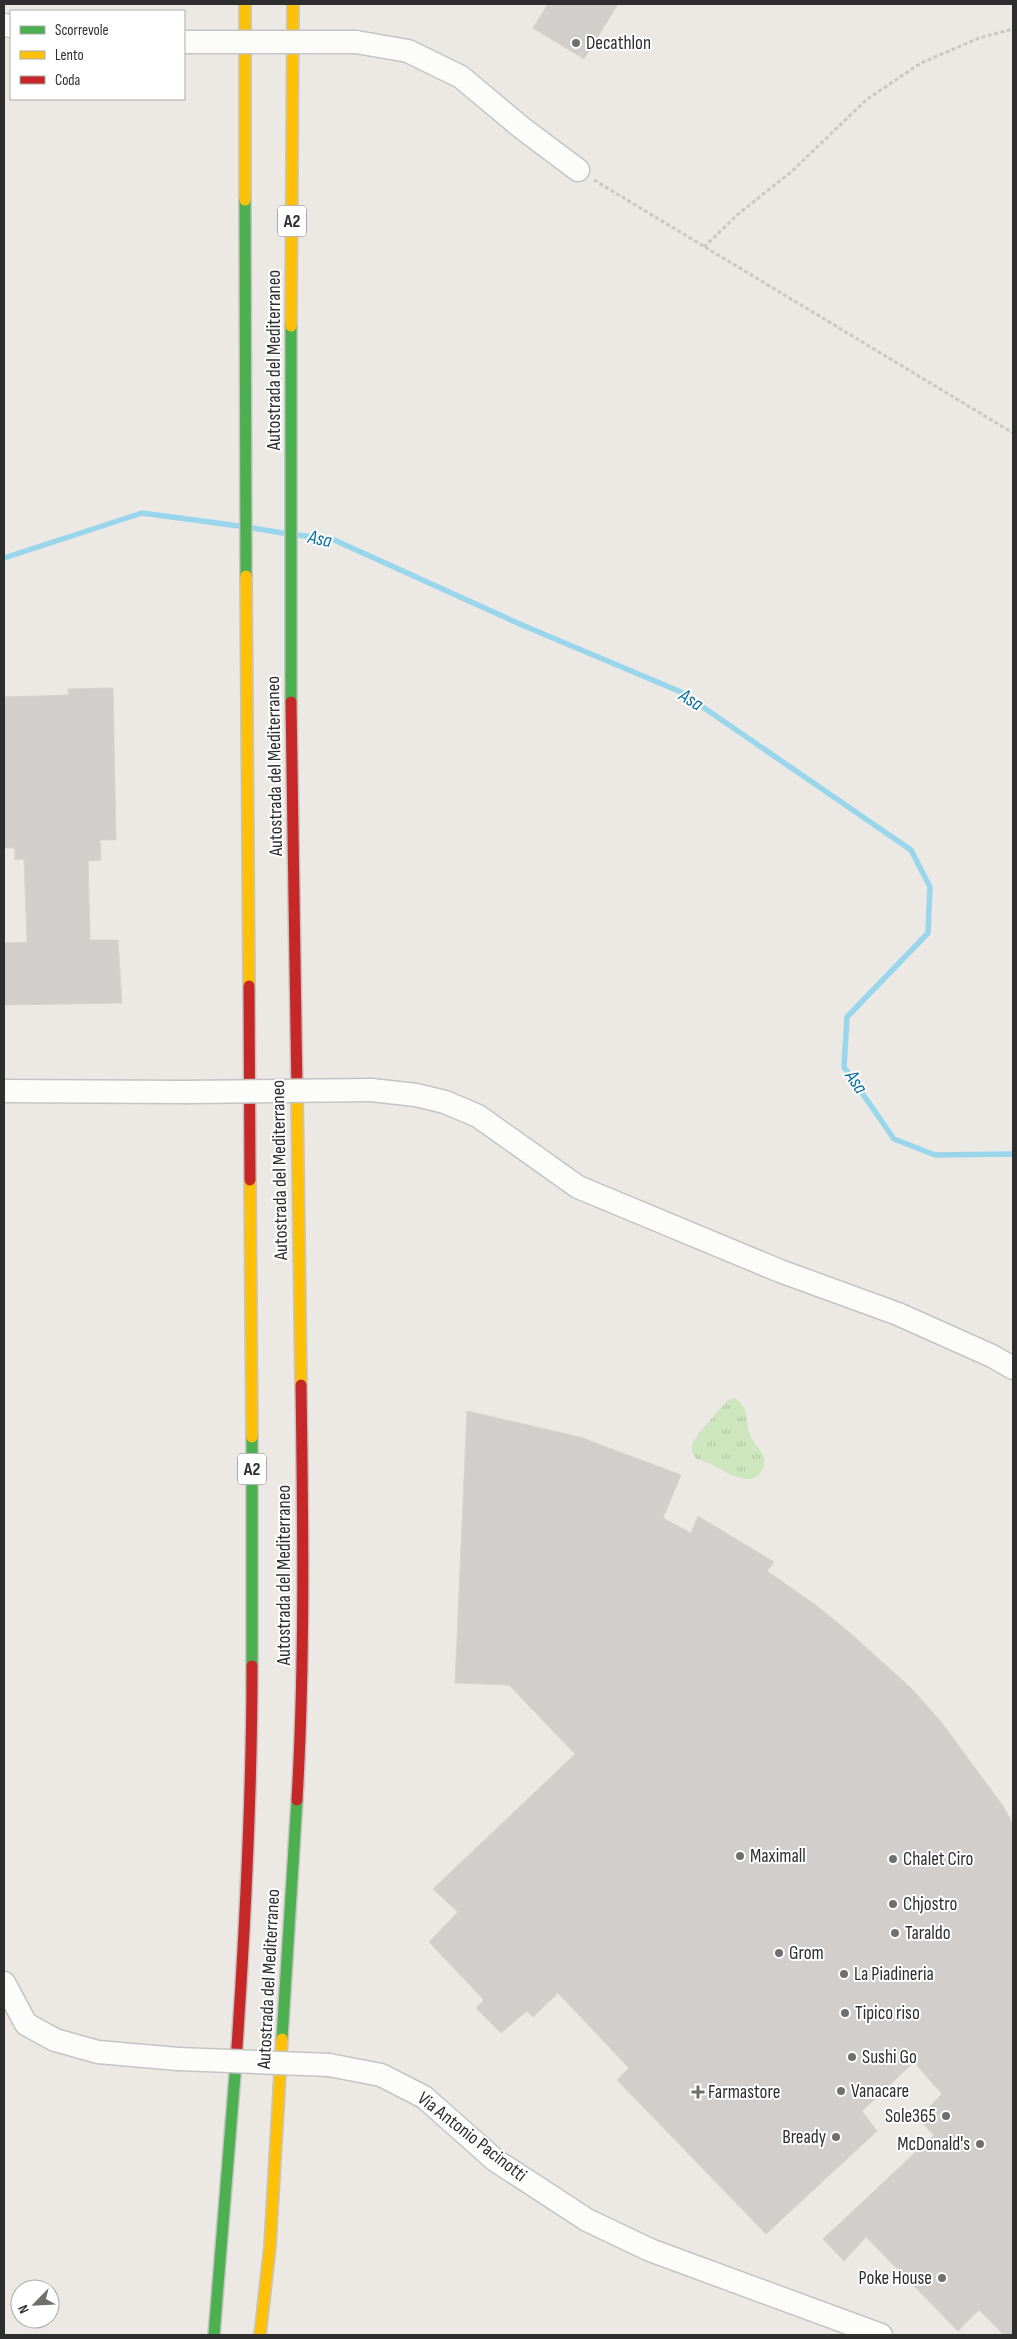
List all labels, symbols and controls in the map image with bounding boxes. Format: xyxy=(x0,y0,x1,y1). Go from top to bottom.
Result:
legend xyxy=(10,10,185,100)
text: Scorrevole xyxy=(55,21,109,40)
place label: Decathlon xyxy=(586,32,651,55)
marker: Decathlon xyxy=(570,37,582,49)
text: Lento xyxy=(55,46,84,65)
text: Coda xyxy=(55,71,81,90)
road number: A2 xyxy=(278,206,306,237)
street label: Autostrada del Mediterraneo xyxy=(263,270,286,451)
water label: Asa xyxy=(305,525,334,553)
street label: Autostrada del Mediterraneo xyxy=(262,676,288,857)
water label: Asa xyxy=(674,683,707,716)
water label: Asa xyxy=(839,1065,872,1098)
street label: Autostrada del Mediterraneo xyxy=(267,1080,293,1261)
road number: A2 xyxy=(238,1454,266,1485)
street label: Autostrada del Mediterraneo xyxy=(273,1485,296,1666)
place label: Maximall xyxy=(750,1845,806,1868)
place label: Chalet Ciro xyxy=(903,1848,973,1871)
marker: Maximall xyxy=(734,1850,746,1862)
marker: Chalet Ciro xyxy=(887,1853,899,1865)
street label: Autostrada del Mediterraneo xyxy=(253,1888,285,2071)
place label: Chjostro xyxy=(903,1893,957,1916)
marker: Chjostro xyxy=(887,1898,899,1910)
place label: Taraldo xyxy=(905,1922,951,1945)
marker: Taraldo xyxy=(889,1927,901,1939)
place label: Grom xyxy=(789,1942,824,1965)
marker: Grom xyxy=(773,1947,785,1959)
place label: La Piadineria xyxy=(854,1963,934,1986)
marker: La Piadineria xyxy=(838,1968,850,1980)
place label: Tipico riso xyxy=(855,2002,920,2025)
marker: Tipico riso xyxy=(839,2007,851,2019)
place label: Sushi Go xyxy=(862,2046,917,2069)
marker: Sushi Go xyxy=(846,2051,858,2063)
place label: Vanacare xyxy=(851,2080,909,2103)
place label: Farmastore xyxy=(708,2081,780,2104)
marker: Vanacare xyxy=(835,2085,847,2097)
marker: Farmastore xyxy=(692,2086,704,2098)
street label: Via Antonio Pacinotti xyxy=(413,2087,531,2187)
place label: Sole365 xyxy=(885,2105,936,2128)
marker: Sole365 xyxy=(940,2110,952,2122)
place label: Bready xyxy=(782,2126,827,2149)
marker: Bready xyxy=(830,2131,842,2143)
place label: McDonald's xyxy=(897,2133,970,2156)
marker: McDonald's xyxy=(974,2138,986,2150)
place label: Poke House xyxy=(859,2267,932,2290)
marker: Poke House xyxy=(936,2272,948,2284)
north arrow xyxy=(10,2279,60,2329)
text: N xyxy=(14,2302,33,2316)

